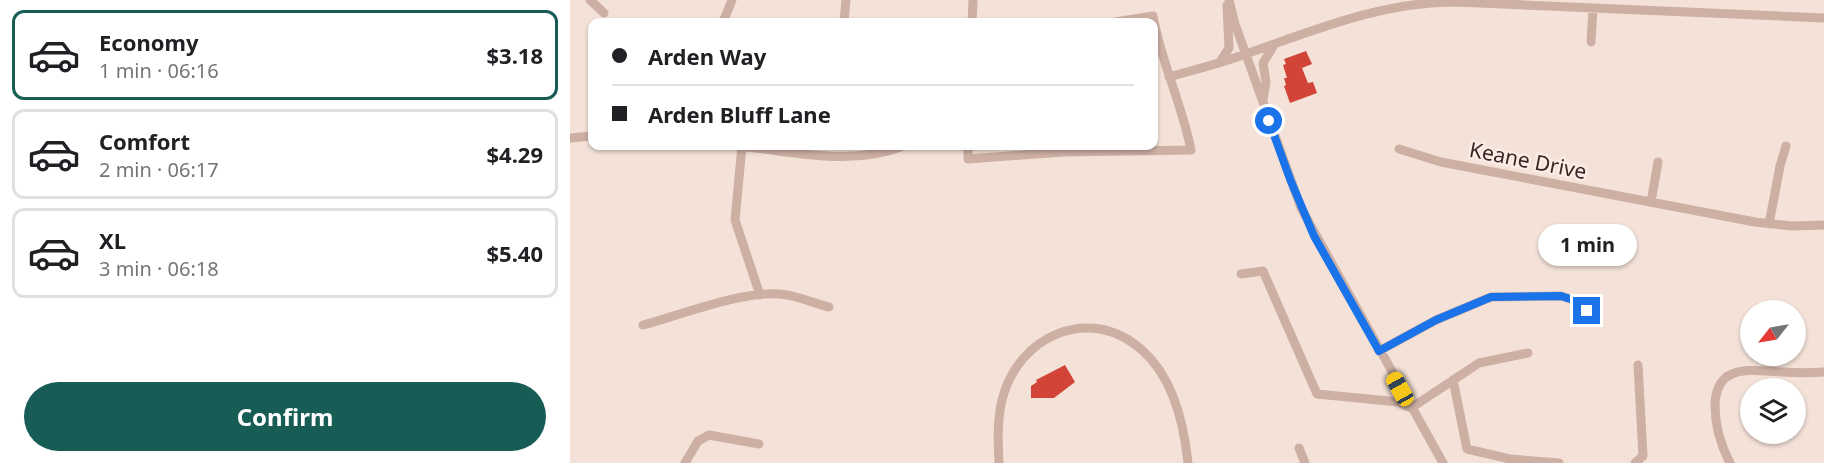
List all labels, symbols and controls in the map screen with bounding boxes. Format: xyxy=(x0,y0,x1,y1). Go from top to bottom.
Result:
text: Economy xyxy=(99,27,198,57)
icon: car xyxy=(27,28,81,82)
text: $3.18 xyxy=(486,40,543,70)
text: Arden Way xyxy=(648,41,766,71)
text: 1 min · 06:16 xyxy=(99,57,219,84)
text: Arden Bluff Lane xyxy=(648,99,831,129)
route start xyxy=(1255,107,1282,134)
text: Comfort xyxy=(99,126,190,156)
icon: car xyxy=(27,127,81,181)
street label: Keane Drive xyxy=(1467,135,1589,185)
text: $4.29 xyxy=(486,139,543,169)
text: 2 min · 06:17 xyxy=(99,156,219,183)
callout: 1 min xyxy=(1538,224,1636,266)
text: XL xyxy=(99,225,126,255)
icon: car xyxy=(27,226,81,280)
text: 1 min xyxy=(1560,231,1615,258)
text: $5.40 xyxy=(486,238,543,268)
text: 3 min · 06:18 xyxy=(99,255,219,282)
route end xyxy=(1573,297,1600,324)
north arrow xyxy=(1740,300,1806,366)
map controls xyxy=(1740,300,1806,444)
car xyxy=(1383,369,1417,409)
button: layers xyxy=(1740,378,1806,444)
button: Confirm xyxy=(24,382,546,451)

